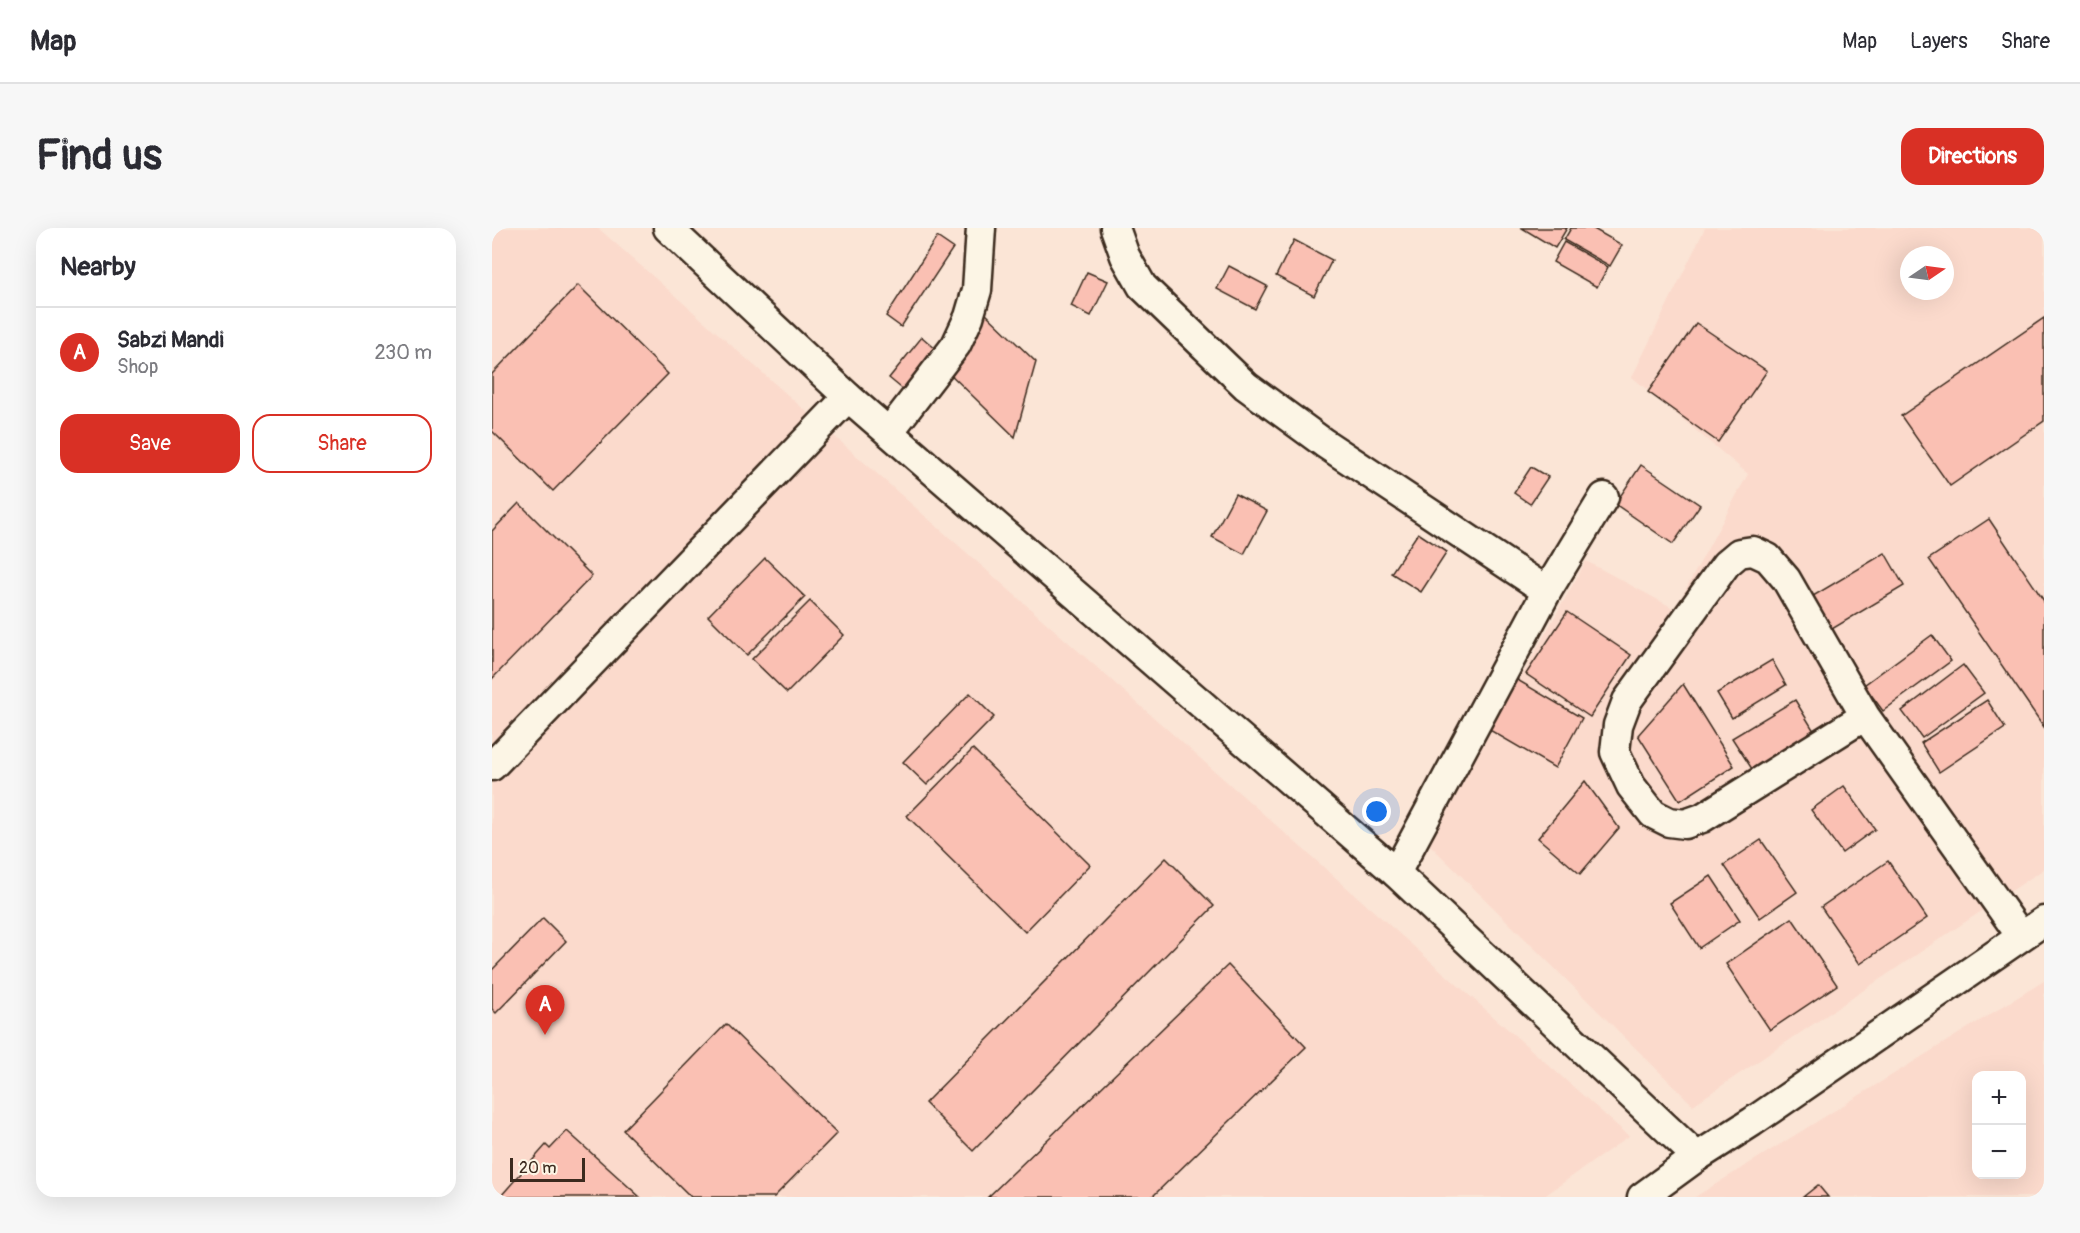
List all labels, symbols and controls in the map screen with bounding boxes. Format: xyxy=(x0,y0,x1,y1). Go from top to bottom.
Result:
text: Map xyxy=(30,24,76,59)
text: Map xyxy=(1842,28,1877,55)
text: Layers xyxy=(1910,28,1968,55)
text: Share xyxy=(2001,28,2050,55)
button: Directions xyxy=(1901,128,2044,185)
text: Find us xyxy=(36,130,162,182)
north arrow xyxy=(1900,246,1954,300)
text: Nearby xyxy=(60,251,136,283)
text: Sabzi Mandi xyxy=(117,326,224,354)
text: A xyxy=(73,340,86,365)
text: 230 m xyxy=(375,340,432,365)
text: Shop xyxy=(117,354,158,379)
button: Save xyxy=(60,414,240,473)
button: Share xyxy=(252,414,432,473)
your location xyxy=(1362,797,1391,826)
pin: A xyxy=(526,986,564,1035)
map controls xyxy=(1972,1071,2026,1179)
button: + xyxy=(1972,1071,2026,1125)
button: − xyxy=(1972,1125,2026,1179)
scale bar xyxy=(510,1155,585,1182)
text: 20 m xyxy=(519,1158,557,1178)

